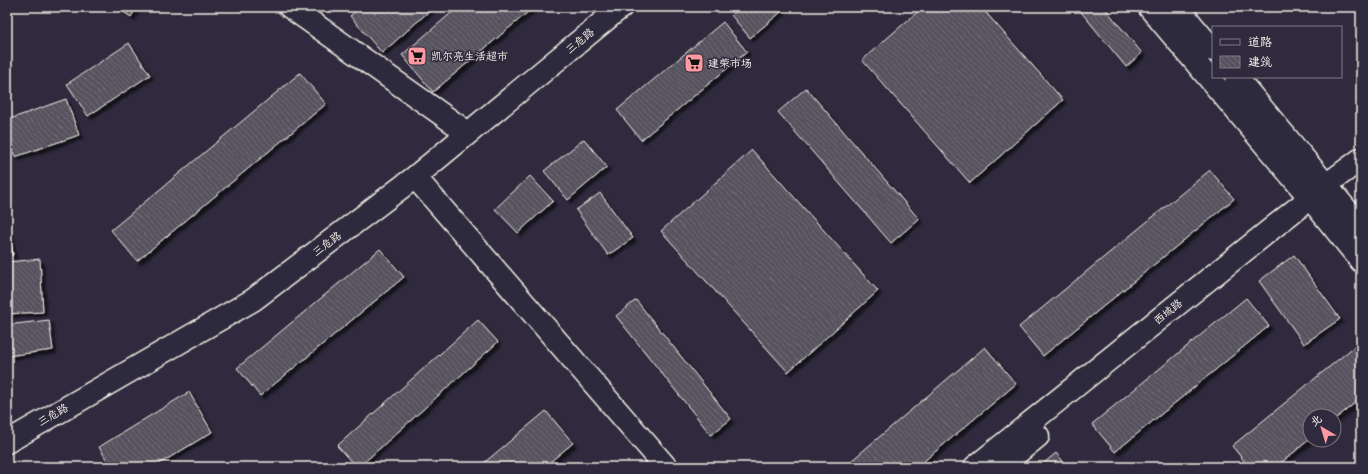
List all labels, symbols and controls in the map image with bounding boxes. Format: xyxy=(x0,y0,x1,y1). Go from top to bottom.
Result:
street label: 三危路 xyxy=(561,23,599,59)
legend xyxy=(1212,26,1342,78)
text: 道路 xyxy=(1248,31,1272,53)
supermarket icon: 凯尔亮生活超市 xyxy=(406,45,428,67)
place label: 凯尔亮生活超市 xyxy=(431,47,508,66)
text: 建筑 xyxy=(1248,51,1272,73)
supermarket icon: 建荣市场 xyxy=(683,52,705,74)
place label: 建荣市场 xyxy=(708,54,752,73)
street label: 三危路 xyxy=(308,226,346,262)
street label: 西域路 xyxy=(1149,294,1187,330)
street label: 三危路 xyxy=(34,399,72,431)
north arrow xyxy=(1302,408,1342,448)
text: 北 xyxy=(1306,410,1326,431)

